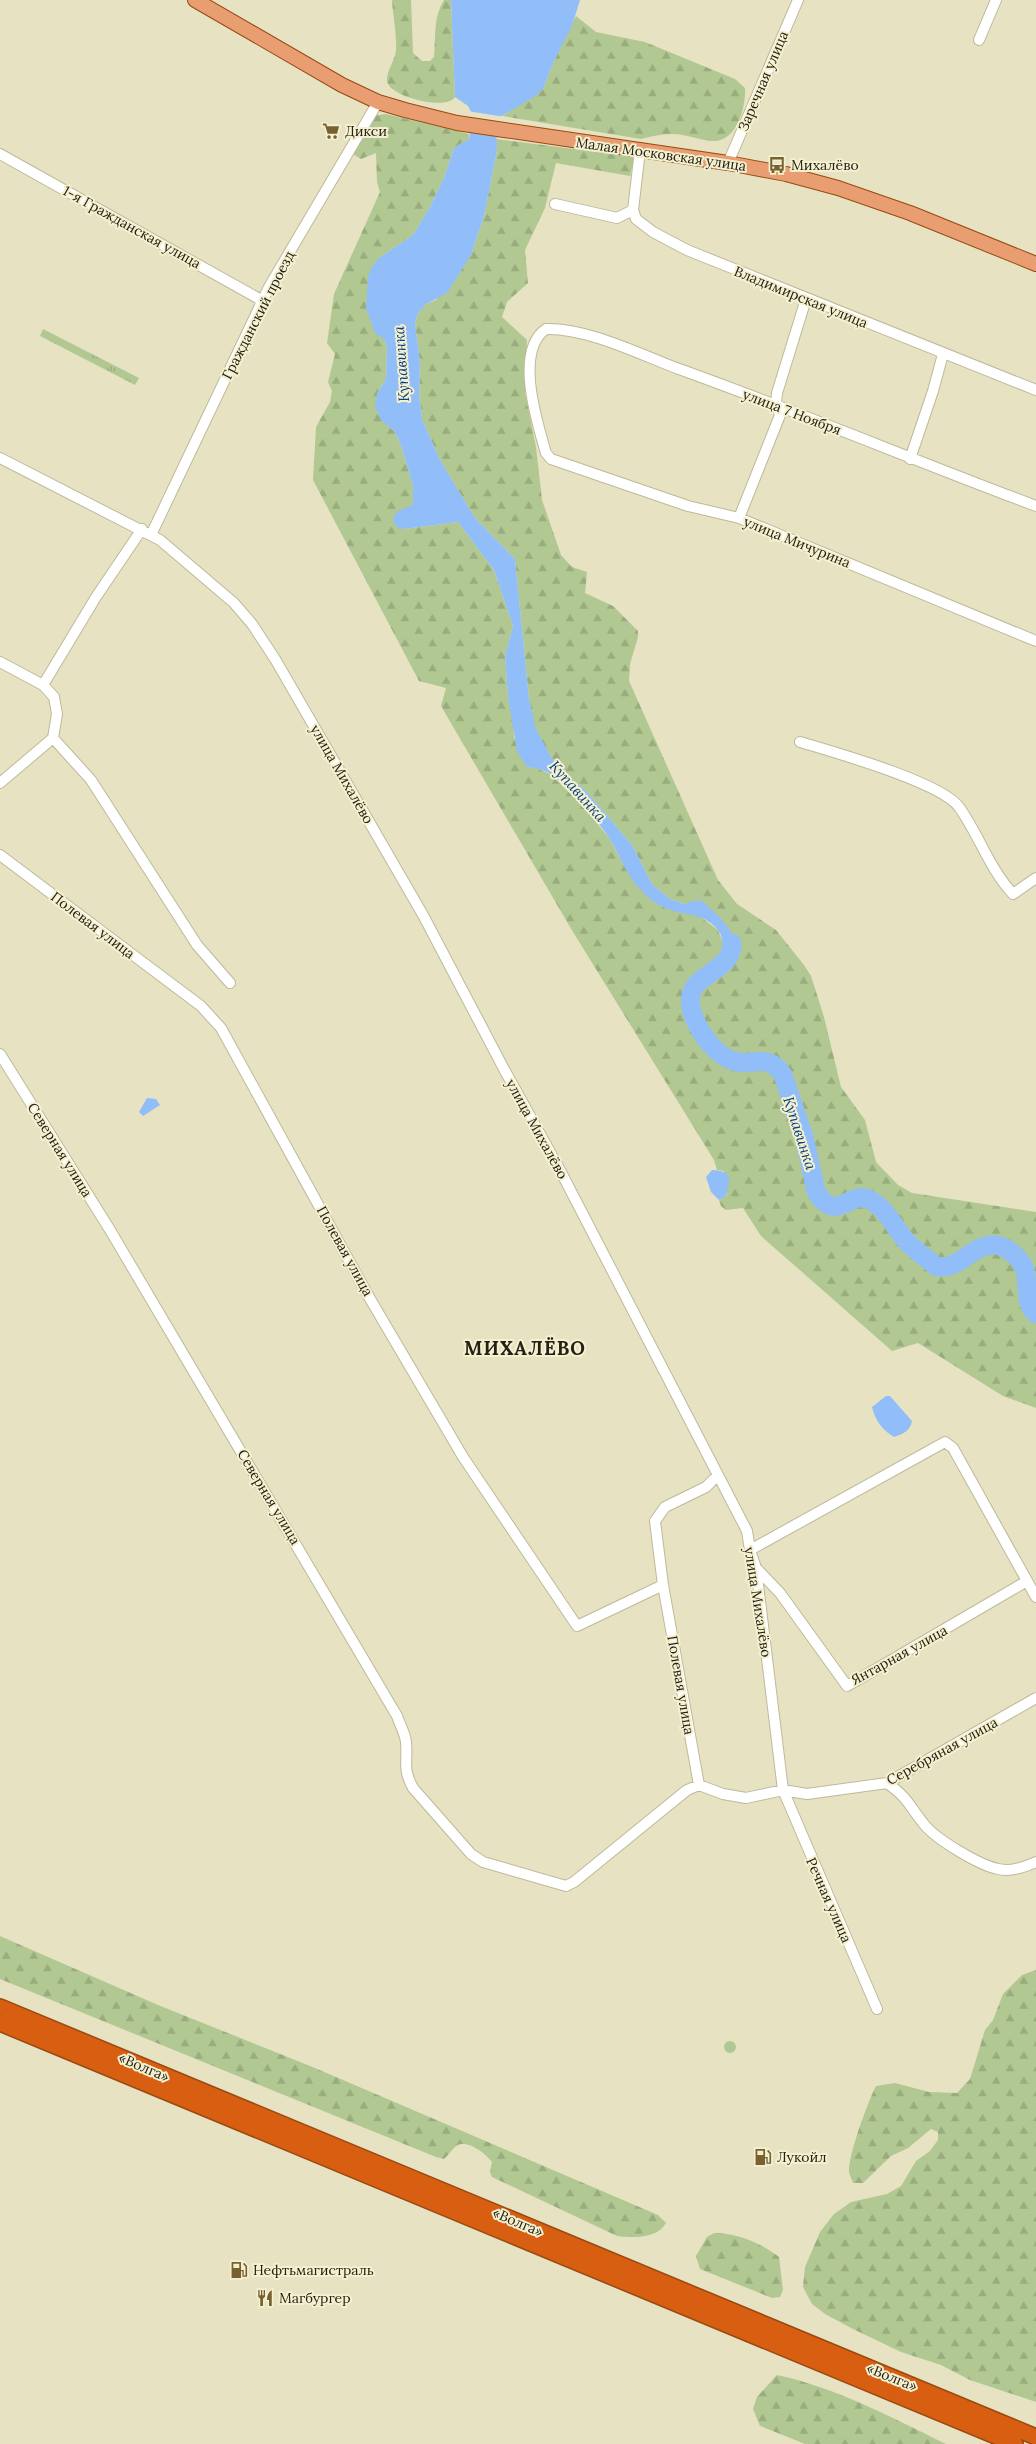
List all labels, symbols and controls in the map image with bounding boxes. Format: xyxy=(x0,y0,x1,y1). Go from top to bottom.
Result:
street label: Заречная улица xyxy=(734,28,792,134)
supermarket icon: Дикси xyxy=(321,121,341,141)
place label: Дикси xyxy=(345,122,387,140)
street label: Малая Московская улица xyxy=(575,133,747,175)
bus stop icon: Михалёво xyxy=(767,155,787,175)
place label: Михалёво xyxy=(791,156,859,174)
street label: 1-я Гражданская улица xyxy=(60,182,204,272)
street label: Гражданский проезд xyxy=(218,248,298,382)
street label: Владимирская улица xyxy=(732,262,870,332)
water label: Купавинка xyxy=(389,325,413,402)
street label: улица 7 Ноября xyxy=(740,385,844,439)
street label: улица Мичурина xyxy=(741,512,853,572)
street label: улица Михалёво xyxy=(306,721,378,827)
water label: Купавинка xyxy=(546,756,611,826)
street label: Полевая улица xyxy=(47,888,139,962)
street label: улица Михалёво xyxy=(502,1076,572,1182)
water label: Купавинка xyxy=(779,1094,821,1173)
street label: Северная улица xyxy=(24,1099,96,1201)
street label: Полевая улица xyxy=(313,1203,377,1299)
district label: МИХАЛЁВО xyxy=(464,1336,586,1360)
street label: Северная улица xyxy=(233,1446,305,1548)
street label: улица Михалёво xyxy=(740,1545,776,1659)
street label: Янтарная улица xyxy=(847,1621,951,1689)
street label: Полевая улица xyxy=(663,1634,699,1736)
street label: Серебряная улица xyxy=(883,1713,1001,1789)
street label: Речная улица xyxy=(802,1855,856,1945)
street label: «Волга» xyxy=(116,2048,172,2086)
fuel station icon: Лукойл xyxy=(753,2147,773,2167)
place label: Лукойл xyxy=(777,2148,827,2166)
street label: «Волга» xyxy=(490,2203,546,2241)
fuel station icon: Нефтьмагистраль xyxy=(229,2260,249,2280)
place label: Нефтьмагистраль xyxy=(253,2261,374,2279)
restaurant icon: Магбургер xyxy=(255,2288,275,2308)
place label: Магбургер xyxy=(279,2289,351,2307)
street label: «Волга» xyxy=(864,2359,920,2395)

